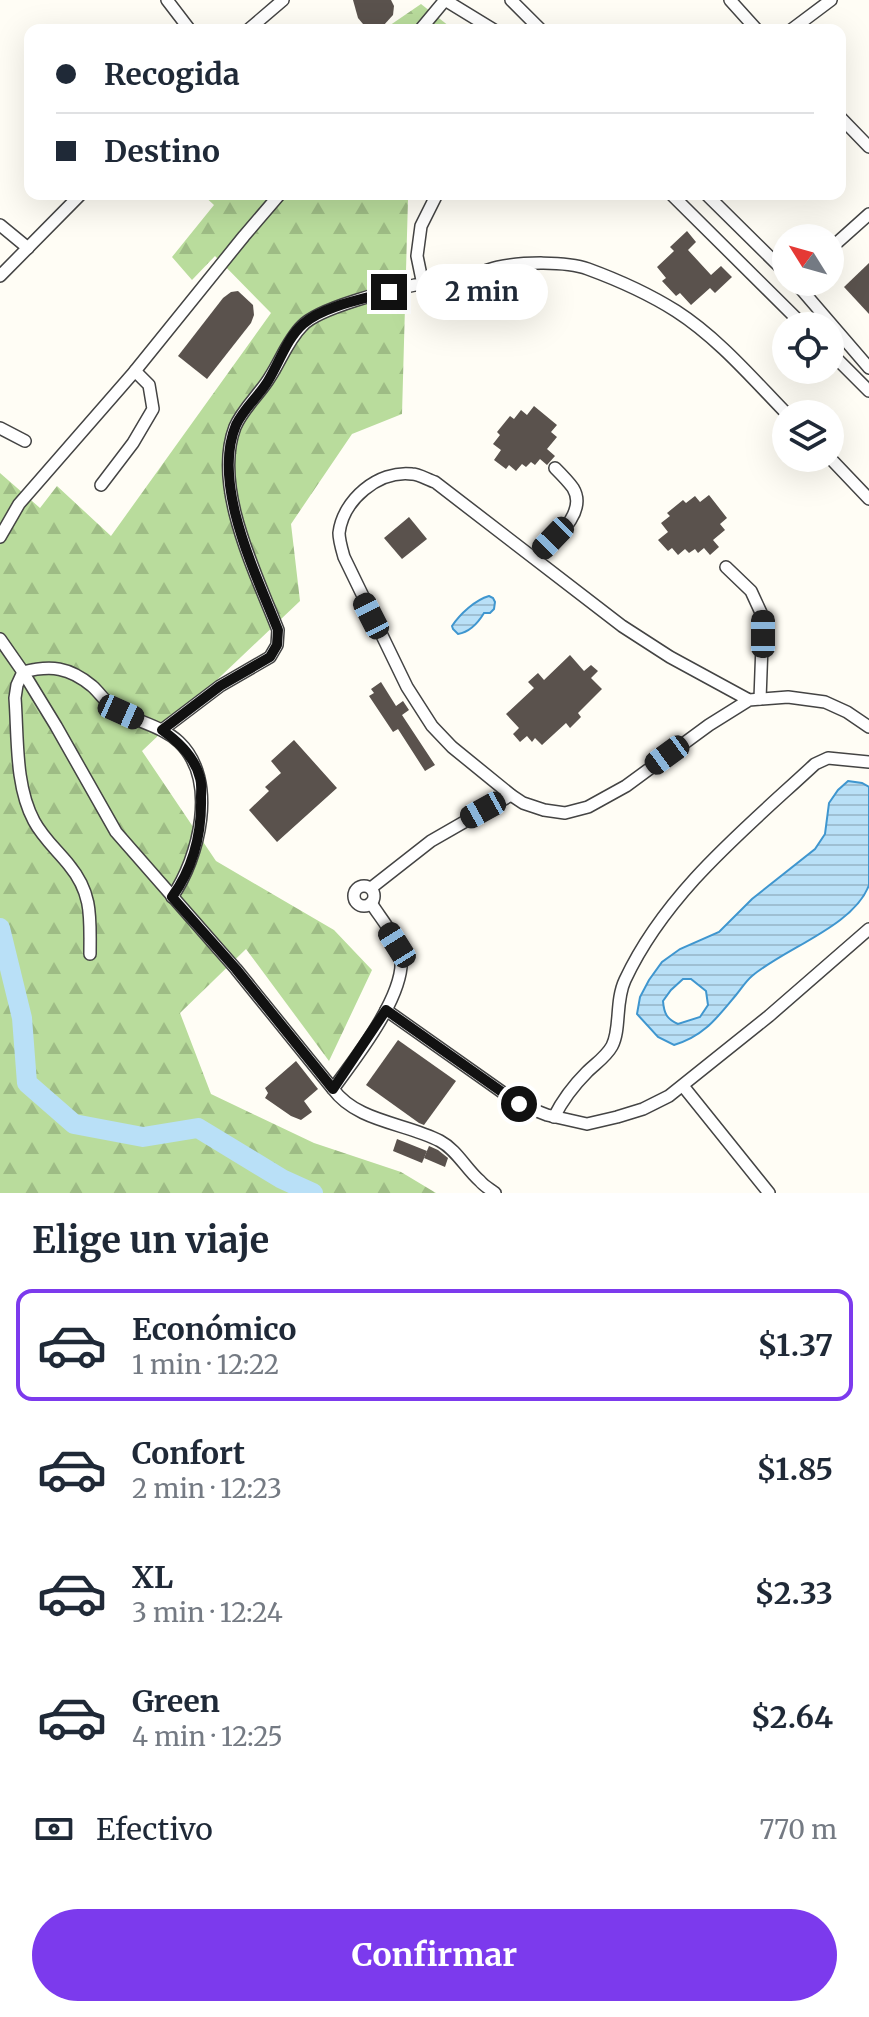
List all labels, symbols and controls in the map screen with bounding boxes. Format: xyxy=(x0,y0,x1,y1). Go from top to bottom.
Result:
text: Recogida xyxy=(104,55,240,93)
text: Destino xyxy=(104,132,220,170)
north arrow xyxy=(772,224,844,296)
map controls xyxy=(772,224,844,472)
callout: 2 min xyxy=(417,264,549,320)
route end xyxy=(371,274,407,310)
text: 2 min xyxy=(445,275,519,308)
button: locate xyxy=(772,312,844,384)
button: layers xyxy=(772,400,844,472)
car xyxy=(528,512,578,564)
car xyxy=(349,589,393,643)
car xyxy=(751,610,775,658)
car xyxy=(94,691,148,733)
car xyxy=(641,731,693,779)
car xyxy=(456,788,510,832)
car xyxy=(374,918,420,972)
route start xyxy=(501,1086,537,1122)
text: Elige un viaje xyxy=(32,1218,269,1263)
icon: car xyxy=(36,1309,108,1381)
text: Económico xyxy=(132,1310,296,1348)
text: $1.37 xyxy=(758,1326,833,1364)
text: 1 min · 12:22 xyxy=(132,1348,279,1381)
icon: car xyxy=(36,1433,108,1505)
text: Confort xyxy=(132,1434,245,1472)
text: $1.85 xyxy=(757,1450,833,1488)
text: 2 min · 12:23 xyxy=(132,1472,282,1505)
icon: car xyxy=(36,1557,108,1629)
text: XL xyxy=(132,1558,173,1596)
text: $2.33 xyxy=(754,1574,833,1612)
text: 3 min · 12:24 xyxy=(132,1596,283,1629)
icon: car xyxy=(36,1681,108,1753)
text: Green xyxy=(132,1682,220,1720)
text: $2.64 xyxy=(751,1698,833,1736)
text: 4 min · 12:25 xyxy=(132,1720,283,1753)
icon: cash xyxy=(32,1807,76,1851)
text: Efectivo xyxy=(96,1810,213,1848)
text: 770 m xyxy=(759,1813,837,1846)
button: Confirmar xyxy=(32,1909,837,2001)

